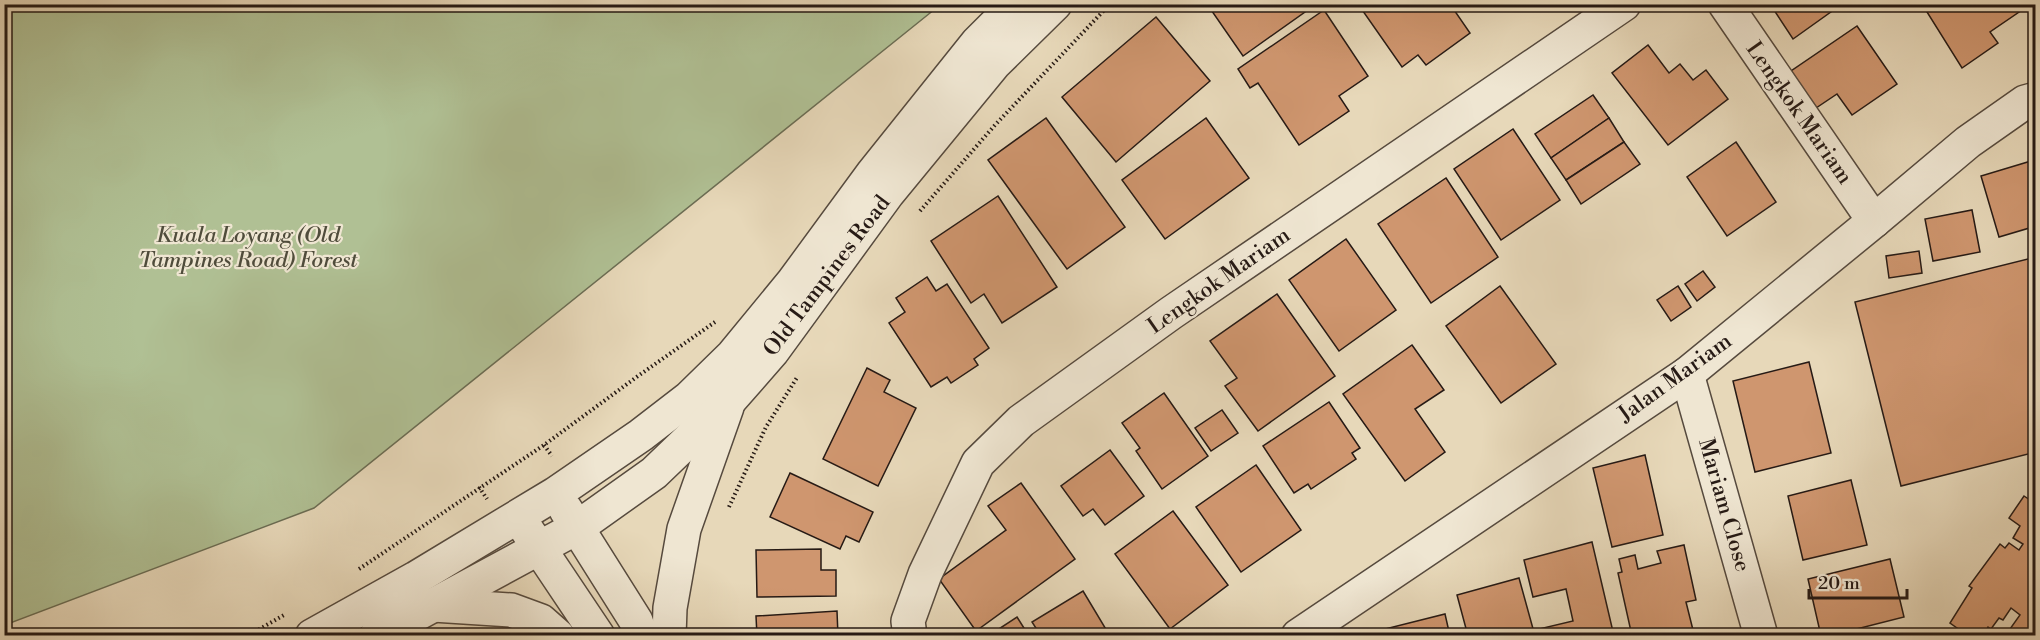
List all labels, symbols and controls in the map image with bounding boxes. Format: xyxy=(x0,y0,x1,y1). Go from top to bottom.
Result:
street label: Lengkok Mariam xyxy=(1740,36,1858,190)
street label: Old Tampines Road xyxy=(758,190,897,362)
park label: Kuala Loyang (Old Tampines Road) Forest xyxy=(138,222,358,274)
street label: Lengkok Mariam xyxy=(1142,222,1296,340)
street label: Jalan Mariam xyxy=(1612,328,1737,429)
street label: Mariam Close xyxy=(1692,435,1756,575)
scale bar xyxy=(1809,562,1906,600)
text: 20 m xyxy=(1818,572,1860,595)

